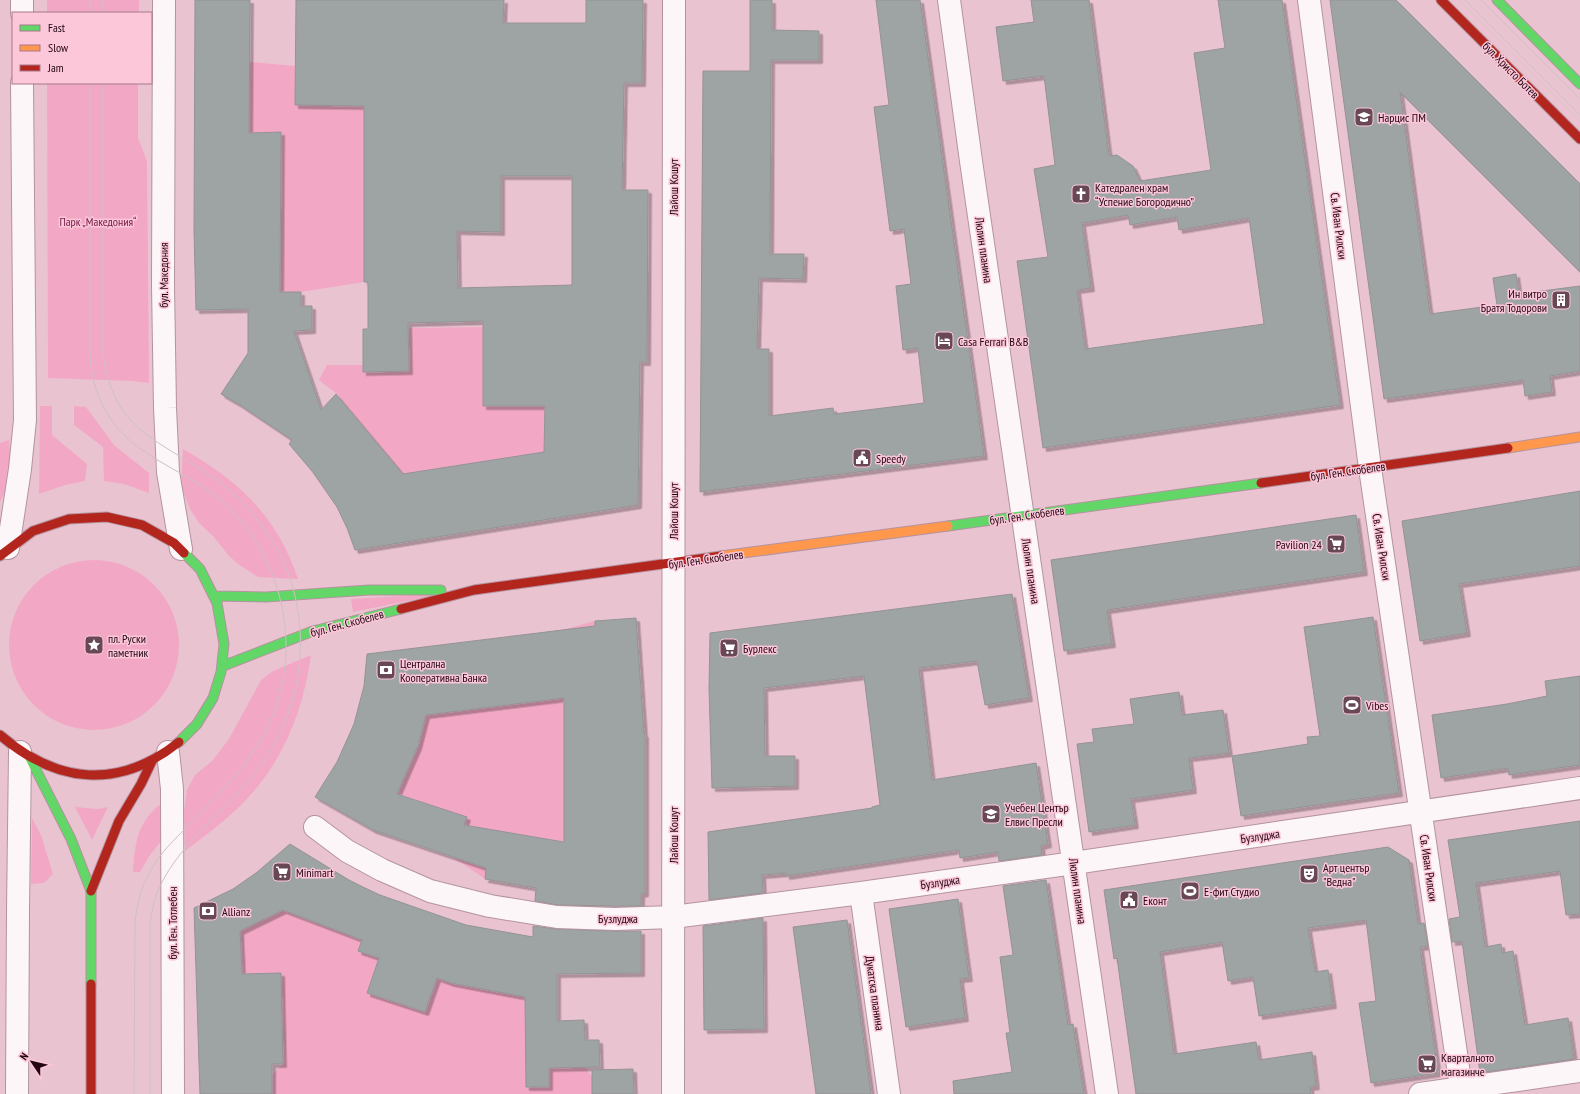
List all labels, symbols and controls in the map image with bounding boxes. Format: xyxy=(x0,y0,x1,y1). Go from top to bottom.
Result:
legend xyxy=(12,12,152,84)
text: Fast xyxy=(48,20,66,35)
street label: бул. Христо Ботев xyxy=(1480,39,1543,102)
text: Slow xyxy=(48,40,69,55)
text: Jam xyxy=(47,60,64,75)
school or university icon: Нарцис ПМ xyxy=(1353,106,1375,128)
place label: Нарцис ПМ xyxy=(1378,110,1426,125)
street label: Лайош Кошут xyxy=(666,158,681,217)
place label: Катедрален храм “Успение Богородично” xyxy=(1095,180,1194,209)
church icon: Катедрален храм “Успение Богородично” xyxy=(1070,183,1092,205)
street label: Св. Иван Рилски xyxy=(1327,192,1351,260)
park label: Парк „Македония“ xyxy=(59,214,137,229)
street label: Люлин планина xyxy=(972,215,996,284)
street label: бул. Македония xyxy=(156,242,171,308)
place label: Ин витро Братя Тодорови xyxy=(1481,286,1547,315)
building icon: Ин витро Братя Тодорови xyxy=(1550,289,1572,311)
hotel icon: Casa Ferrari B&B xyxy=(933,330,955,352)
place label: Casa Ferrari B&B xyxy=(958,334,1029,349)
public building icon: Speedy xyxy=(851,447,873,469)
place label: Speedy xyxy=(876,451,906,466)
street label: бул. Ген. Скобелев xyxy=(1310,458,1386,484)
street label: Лайош Кошут xyxy=(666,482,681,541)
street label: бул. Ген. Скобелев xyxy=(989,502,1065,528)
street label: Св. Иван Рилски xyxy=(1369,512,1395,582)
supermarket icon: Pavilion 24 xyxy=(1325,533,1347,555)
street label: Люлин планина xyxy=(1018,536,1044,605)
place label: Pavilion 24 xyxy=(1276,537,1323,552)
street label: бул. Ген. Скобелев xyxy=(668,546,744,572)
street label: бул. Ген. Скобелев xyxy=(309,606,385,640)
place label: пл. Руски паметник xyxy=(108,631,148,660)
place icon: пл. Руски паметник xyxy=(83,634,105,656)
supermarket icon: Бурлекс xyxy=(718,637,740,659)
place label: Бурлекс xyxy=(743,641,777,656)
place label: Централна Кооперативна Банка xyxy=(400,656,487,685)
bank icon: Централна Кооперативна Банка xyxy=(375,659,397,681)
sports icon: Vibes xyxy=(1341,694,1363,716)
place label: Vibes xyxy=(1365,698,1388,713)
place label: Учебен Център Елвис Пресли xyxy=(1005,800,1069,829)
school or university icon: Учебен Център Елвис Пресли xyxy=(980,803,1002,825)
street label: Лайош Кошут xyxy=(666,806,681,865)
street label: Бузлуджа xyxy=(1239,826,1281,846)
street label: Св. Иван Рилски xyxy=(1417,833,1441,903)
street label: Люлин планина xyxy=(1066,856,1090,925)
place label: Арт център "Ведна" xyxy=(1323,860,1369,889)
supermarket icon: Minimart xyxy=(271,861,293,883)
theatre icon: Арт център "Ведна" xyxy=(1298,863,1320,885)
place label: Minimart xyxy=(296,865,334,880)
street label: Бузлуджа xyxy=(919,872,961,892)
sports icon: Е-фит Студио xyxy=(1179,880,1201,902)
place label: Е-фит Студио xyxy=(1204,884,1259,899)
street label: бул. Ген. Тотлебен xyxy=(165,886,180,960)
public building icon: Еконт xyxy=(1118,889,1140,911)
place label: Еконт xyxy=(1143,893,1167,908)
bank icon: Allianz xyxy=(197,900,219,922)
place label: Allianz xyxy=(222,904,250,919)
street label: Бузлуджа xyxy=(598,911,638,926)
street label: Дукатска планина xyxy=(862,955,888,1032)
north arrow xyxy=(12,1042,52,1082)
text: N xyxy=(16,1050,31,1063)
place label: Кварталното магазинче xyxy=(1441,1050,1494,1079)
supermarket icon: Кварталното магазинче xyxy=(1416,1053,1438,1075)

